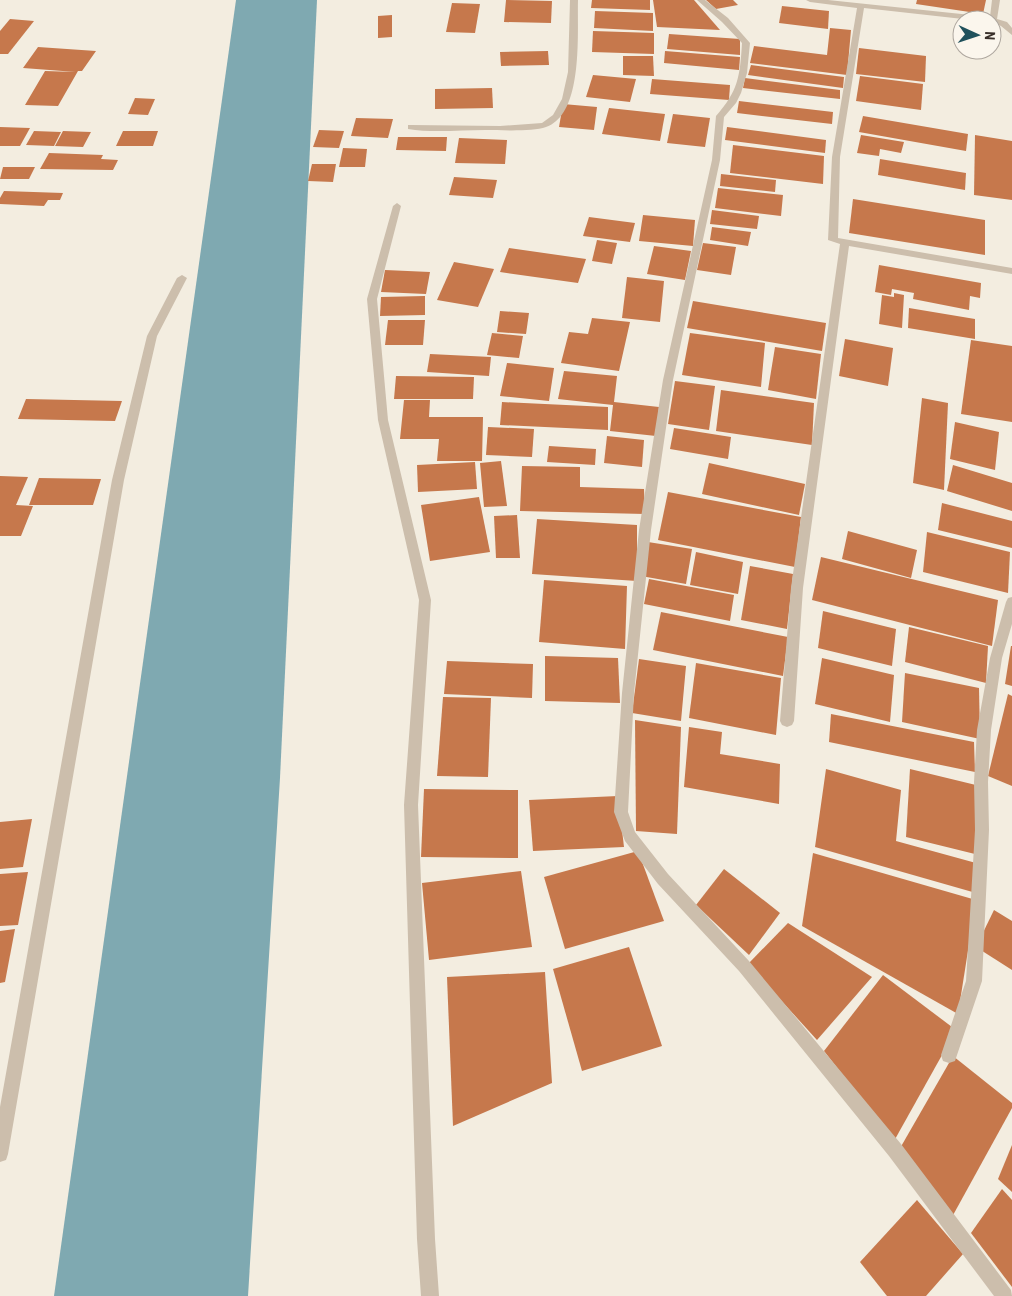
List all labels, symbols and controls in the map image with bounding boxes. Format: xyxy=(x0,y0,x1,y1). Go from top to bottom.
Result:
north arrow xyxy=(952,10,1002,60)
text: N xyxy=(982,31,998,40)

